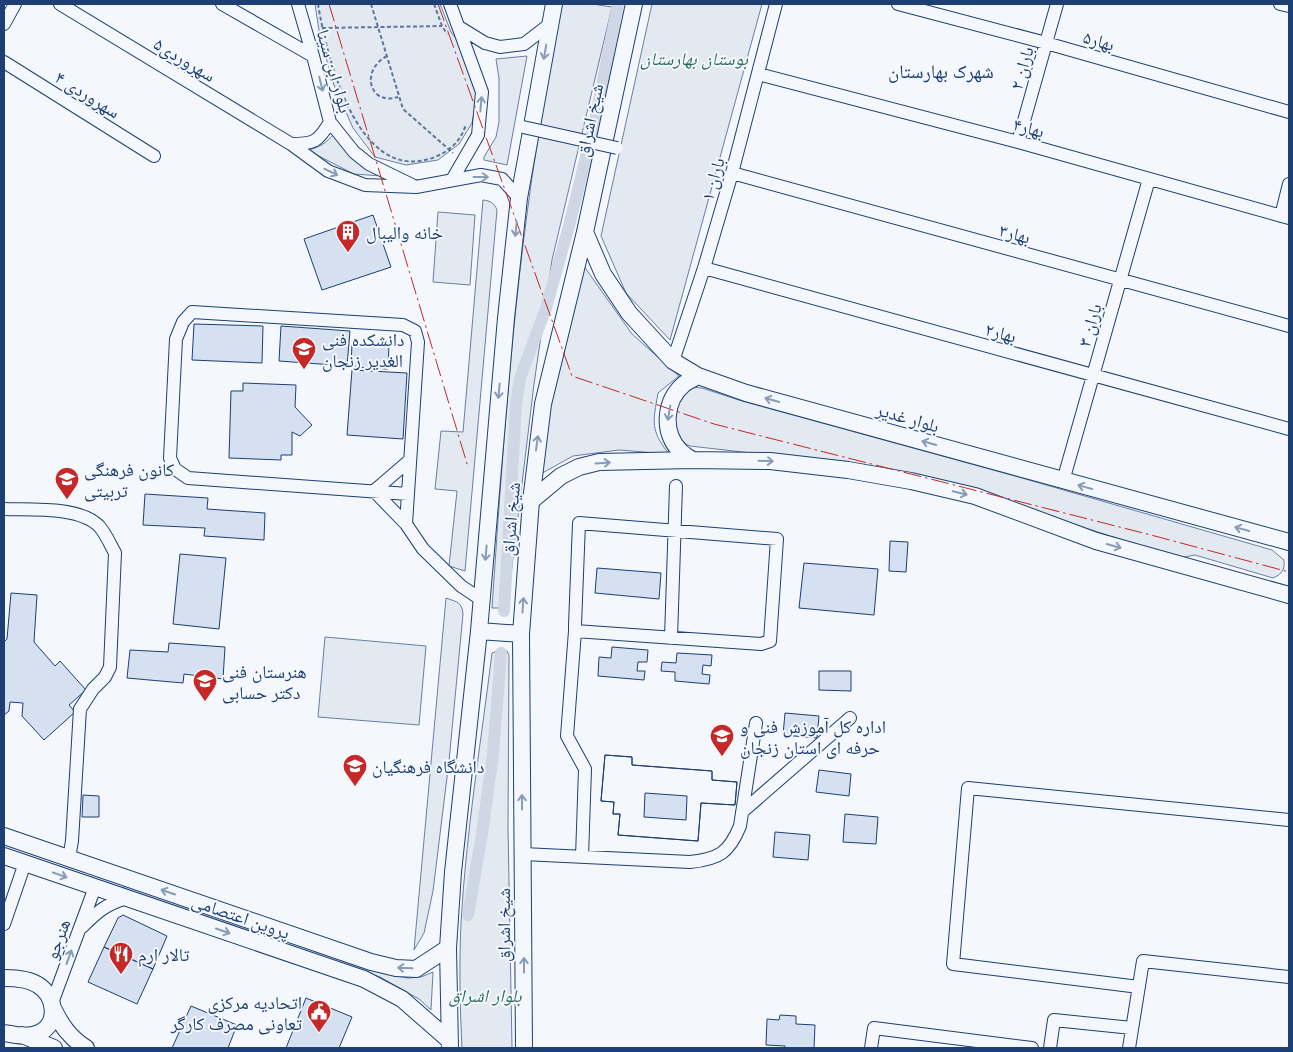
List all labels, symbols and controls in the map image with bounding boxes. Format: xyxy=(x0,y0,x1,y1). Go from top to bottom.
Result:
street label: بهار۵ xyxy=(1081,24,1117,56)
street label: بلوار ابن سینا xyxy=(312,26,358,116)
street label: سهروردی۵ xyxy=(150,31,220,87)
one-way arrow xyxy=(540,43,550,59)
street label: باران ۲ xyxy=(1003,44,1039,92)
park label: بوستان بهارستان xyxy=(640,46,749,70)
district label: شهرک بهارستان xyxy=(888,57,994,83)
street label: سهروردی ۴ xyxy=(51,65,125,123)
one-way arrow xyxy=(316,76,326,92)
street label: شیخ اشراق xyxy=(570,81,609,159)
one-way arrow xyxy=(476,96,486,112)
street label: بهار۴ xyxy=(1011,111,1047,143)
street label: باران ۱ xyxy=(694,155,730,203)
one-way arrow xyxy=(323,167,338,177)
one-way arrow xyxy=(472,172,489,182)
street label: بهار۳ xyxy=(997,217,1033,249)
building icon: خانه والیبال xyxy=(335,219,361,253)
place label: خانه والیبال xyxy=(366,220,443,244)
one-way arrow xyxy=(511,221,521,237)
street label: باران ۳ xyxy=(1071,301,1107,349)
street label: بهار۲ xyxy=(983,316,1019,348)
place label: دانشکده فنی الغدیر زنجان xyxy=(322,327,404,372)
school or university icon: دانشکده فنی الغدیر زنجان xyxy=(291,336,317,370)
one-way arrow xyxy=(495,383,504,399)
one-way arrow xyxy=(765,395,781,404)
street label: بلوار غدیر xyxy=(873,396,942,437)
one-way arrow xyxy=(663,404,673,420)
one-way arrow xyxy=(533,435,543,451)
one-way arrow xyxy=(921,438,937,448)
one-way arrow xyxy=(757,456,773,466)
place label: کانون فرهنگی تربیتی xyxy=(84,457,175,502)
one-way arrow xyxy=(595,458,611,467)
school or university icon: کانون فرهنگی تربیتی xyxy=(54,466,80,500)
street label: شیخ اشراق xyxy=(495,481,526,557)
one-way arrow xyxy=(1078,482,1094,491)
one-way arrow xyxy=(952,489,968,498)
one-way arrow xyxy=(1235,524,1251,533)
one-way arrow xyxy=(1105,541,1121,551)
one-way arrow xyxy=(481,545,491,561)
one-way arrow xyxy=(518,597,528,613)
place label: هنرستان فنی دکتر حسابی xyxy=(222,659,307,704)
school or university icon: هنرستان فنی دکتر حسابی xyxy=(192,668,218,702)
place label: اداره کل آموزش فنی و حرفه ای استان زنجان xyxy=(740,714,886,759)
school or university icon: اداره کل آموزش فنی و حرفه ای استان زنجان xyxy=(709,723,735,757)
school or university icon: دانشگاه فرهنگیان xyxy=(342,753,368,787)
place label: دانشگاه فرهنگیان xyxy=(372,754,484,778)
one-way arrow xyxy=(517,794,527,810)
one-way arrow xyxy=(51,871,67,880)
one-way arrow xyxy=(161,887,176,896)
street label: پروین اعتصامی xyxy=(189,888,293,944)
street label: شیخ اشراق xyxy=(491,888,516,962)
street label: هنرجو xyxy=(39,915,75,963)
one-way arrow xyxy=(215,927,231,936)
restaurant icon: تالار ارم xyxy=(108,941,134,975)
place label: تالار ارم xyxy=(138,942,190,967)
one-way arrow xyxy=(65,950,74,965)
one-way arrow xyxy=(519,957,529,973)
one-way arrow xyxy=(398,964,414,973)
park label: بلوار اشراق xyxy=(449,983,522,1007)
place label: اتحادیه مرکزی تعاونی مصرف کارگر xyxy=(170,990,302,1035)
public building icon: اتحادیه مرکزی تعاونی مصرف کارگر xyxy=(306,999,332,1033)

